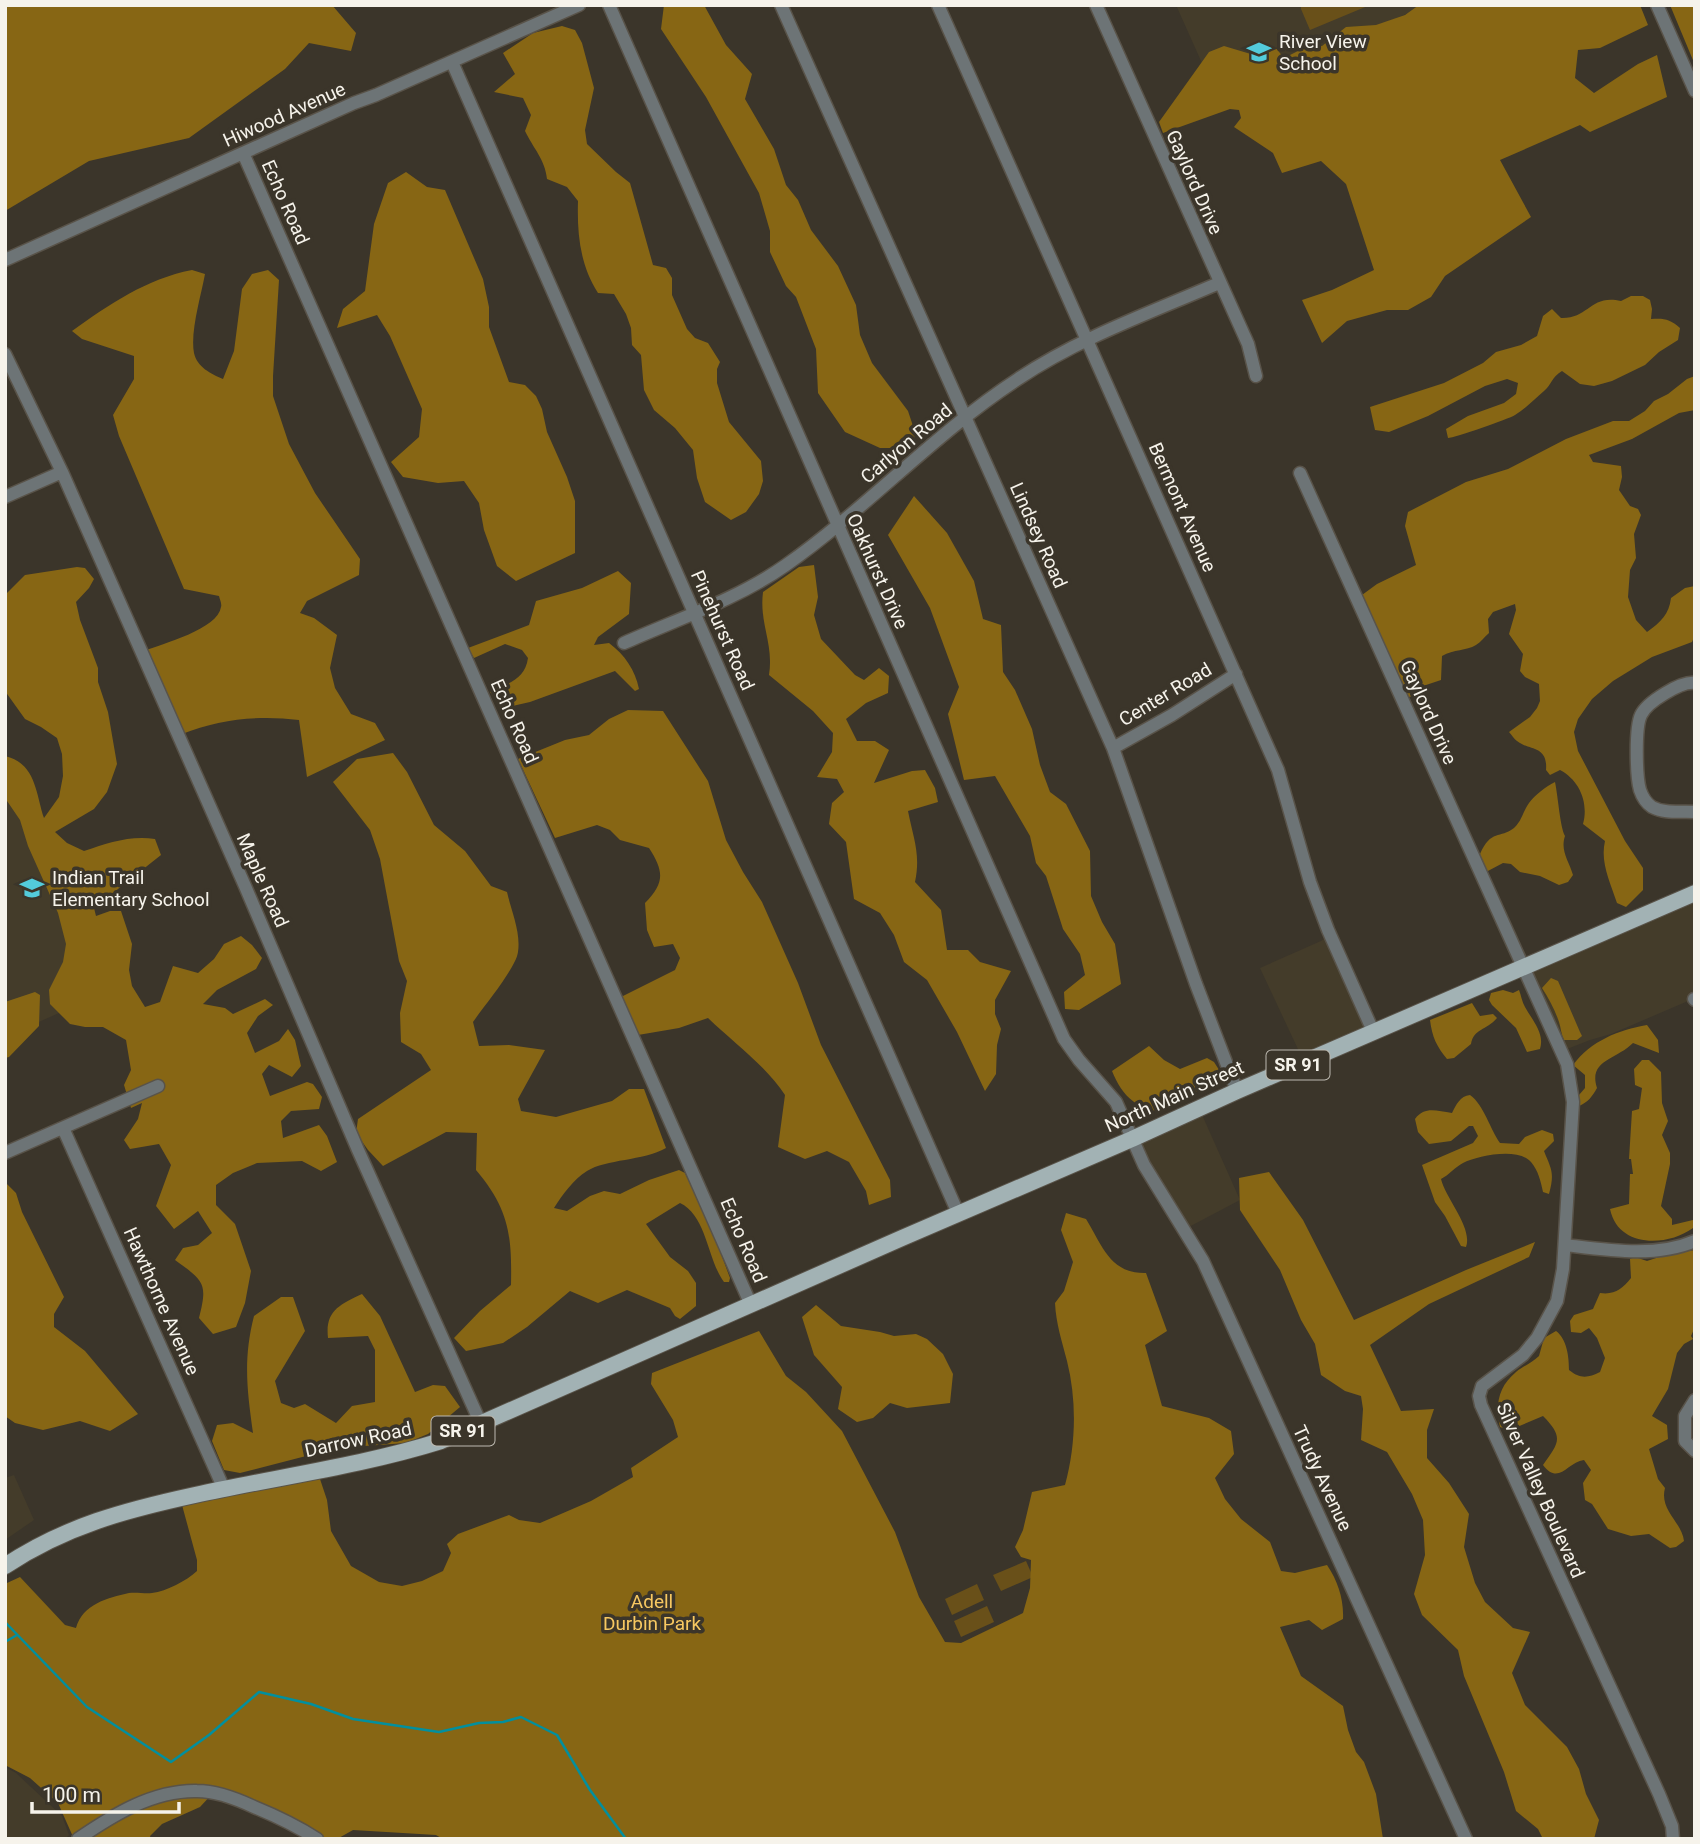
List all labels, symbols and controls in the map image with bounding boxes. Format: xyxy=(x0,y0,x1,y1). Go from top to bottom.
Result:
place label: River View School xyxy=(1279,30,1367,75)
school or university icon: River View School xyxy=(1245,38,1273,66)
street label: Hiwood Avenue xyxy=(219,77,349,152)
street label: Gaylord Drive xyxy=(1161,126,1228,238)
street label: Echo Road xyxy=(257,156,314,248)
street label: Carlyon Road xyxy=(856,398,957,488)
street label: Bermont Avenue xyxy=(1144,439,1221,576)
street label: Lindsey Road xyxy=(1005,479,1072,592)
street label: Oakhurst Drive xyxy=(842,510,913,632)
street label: Pinehurst Road xyxy=(686,567,759,694)
street label: Gaylord Drive xyxy=(1395,656,1462,768)
street label: Center Road xyxy=(1115,658,1216,731)
street label: Echo Road xyxy=(486,675,543,767)
street label: Maple Road xyxy=(232,830,294,931)
place label: Indian Trail Elementary School xyxy=(52,866,210,911)
school or university icon: Indian Trail Elementary School xyxy=(18,874,46,902)
road number: SR 91 xyxy=(1266,1050,1330,1080)
street label: North Main Street xyxy=(1101,1056,1247,1137)
street label: Echo Road xyxy=(715,1194,772,1286)
street label: Hawthorne Avenue xyxy=(119,1224,204,1379)
street label: Silver Valley Boulevard xyxy=(1491,1399,1590,1582)
road number: SR 91 xyxy=(432,1416,494,1446)
street label: Darrow Road xyxy=(302,1417,414,1462)
street label: Trudy Avenue xyxy=(1288,1422,1357,1535)
park label: Adell Durbin Park xyxy=(603,1590,701,1635)
scale bar xyxy=(32,1770,178,1814)
text: 100 m xyxy=(42,1783,101,1807)

